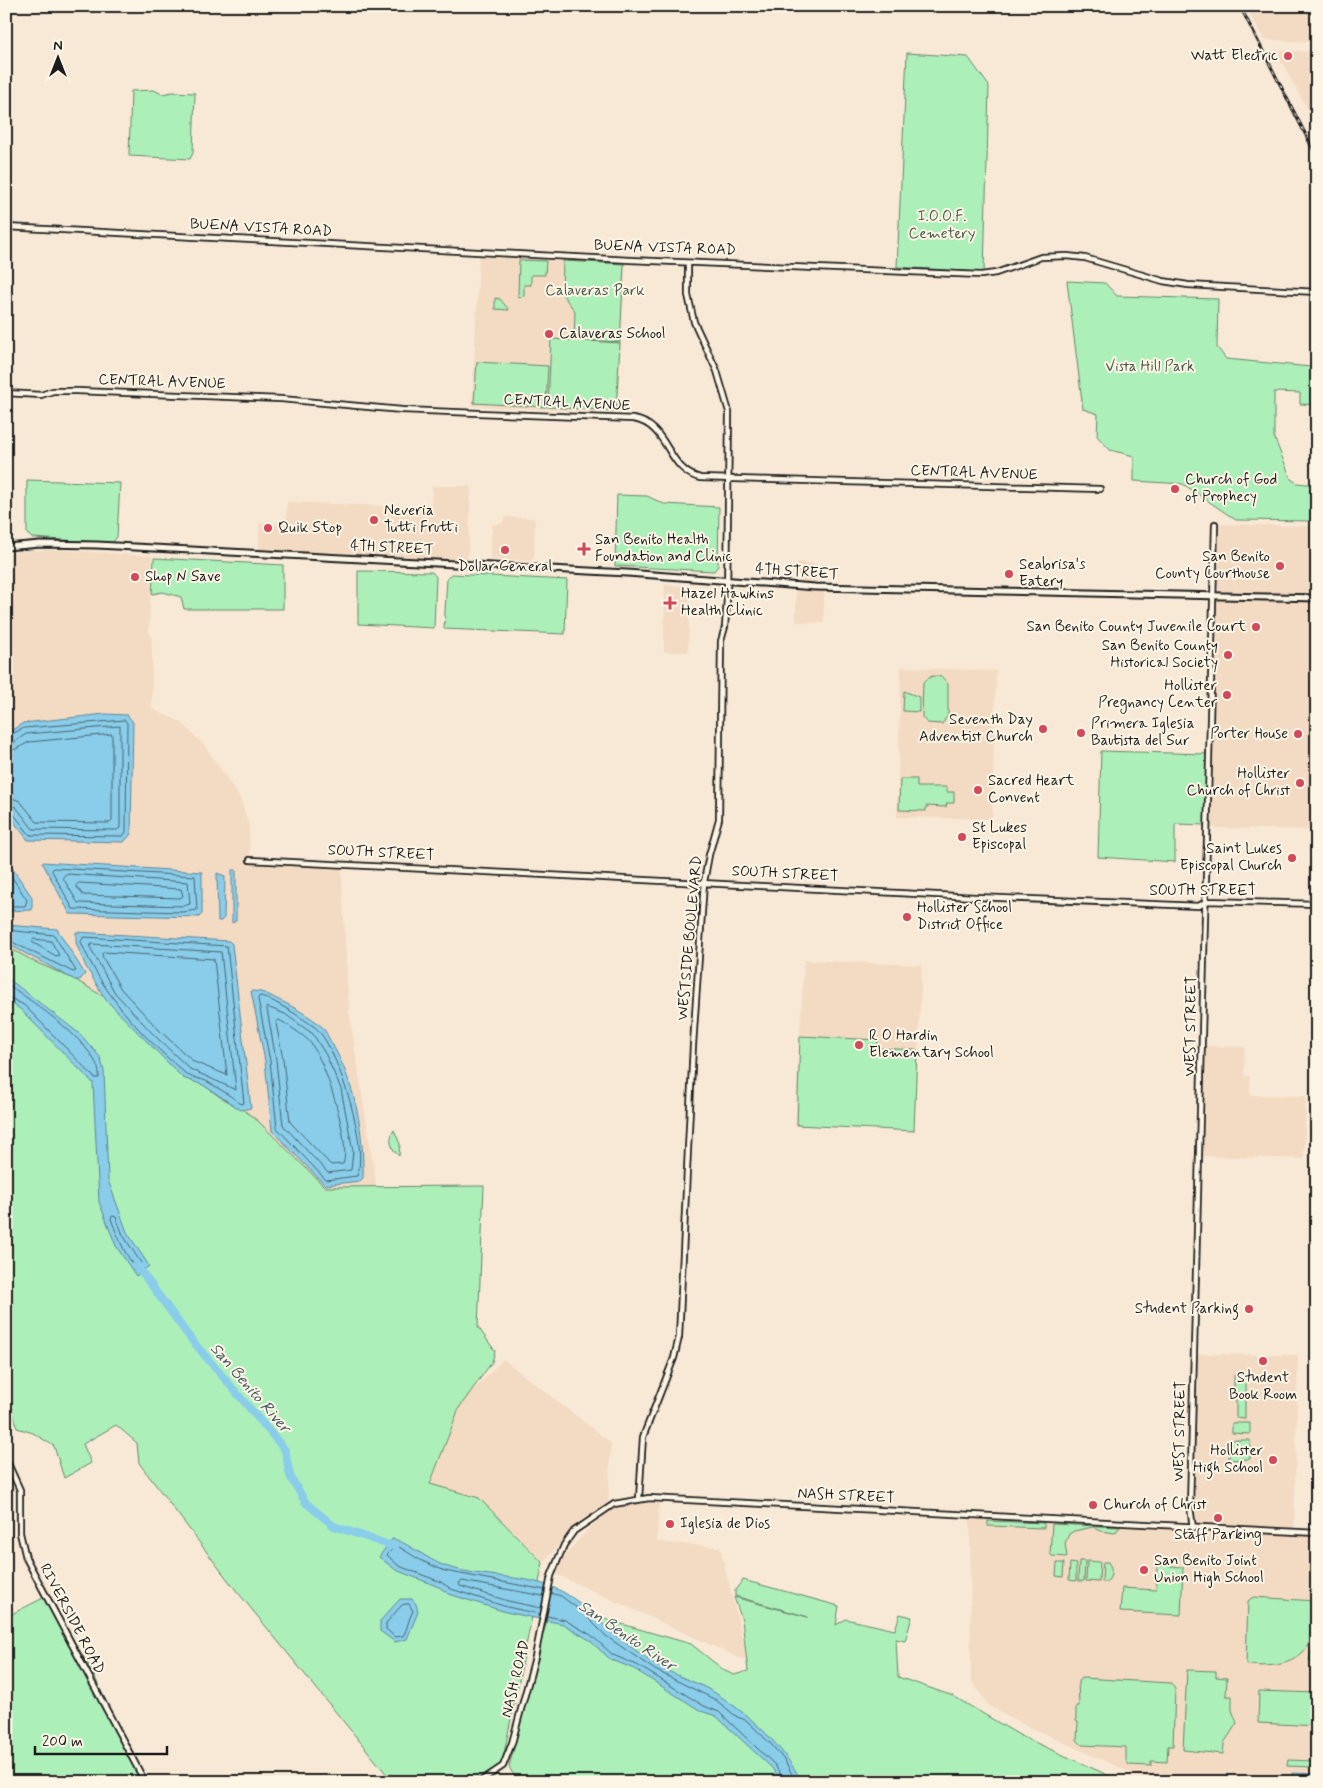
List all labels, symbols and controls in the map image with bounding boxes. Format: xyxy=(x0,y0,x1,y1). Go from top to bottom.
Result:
north arrow xyxy=(32,32,82,82)
text: N xyxy=(53,37,63,55)
place label: Watt Electric xyxy=(1191,46,1278,66)
marker: Watt Electric xyxy=(1282,50,1294,62)
park label: I.O.O.F. Cemetery xyxy=(909,207,976,244)
street label: BUENA VISTA ROAD xyxy=(190,214,332,242)
street label: BUENA VISTA ROAD xyxy=(594,236,736,260)
park label: Calaveras Park xyxy=(545,281,645,301)
place label: Calaveras School xyxy=(559,324,665,344)
marker: Calaveras School xyxy=(543,328,555,340)
park label: Vista Hill Park xyxy=(1106,357,1194,377)
street label: CENTRAL AVENUE xyxy=(98,370,226,394)
street label: CENTRAL AVENUE xyxy=(503,390,631,416)
street label: CENTRAL AVENUE xyxy=(910,461,1038,485)
place label: Church of God of Prophecy xyxy=(1185,470,1277,507)
marker: Church of God of Prophecy xyxy=(1169,483,1181,495)
place label: Neveria Tutti Frutti xyxy=(384,501,458,538)
marker: Neveria Tutti Frutti xyxy=(368,514,380,526)
place label: Quik Stop xyxy=(278,518,342,538)
marker: Quik Stop xyxy=(262,522,274,534)
place label: San Benito Health Foundation and Clinic xyxy=(595,530,732,567)
street label: 4TH STREET xyxy=(350,536,434,560)
marker: San Benito Health Foundation and Clinic xyxy=(577,542,591,556)
marker: Dollar General xyxy=(499,544,511,556)
place label: San Benito County Courthouse xyxy=(1155,547,1270,584)
place label: Seabrisa's Eatery xyxy=(1019,555,1086,592)
place label: Dollar General xyxy=(458,557,552,577)
street label: 4TH STREET xyxy=(755,559,840,585)
marker: San Benito County Courthouse xyxy=(1274,560,1286,572)
place label: Shop N Save xyxy=(145,567,221,587)
marker: Seabrisa's Eatery xyxy=(1003,568,1015,580)
marker: Shop N Save xyxy=(129,571,141,583)
place label: Hazel Hawkins Health Clinic xyxy=(681,584,774,621)
marker: Hazel Hawkins Health Clinic xyxy=(663,596,677,610)
place label: San Benito County Juvenile Court xyxy=(1026,617,1246,637)
marker: San Benito County Juvenile Court xyxy=(1250,621,1262,633)
place label: San Benito County Historical Society xyxy=(1102,636,1218,673)
marker: San Benito County Historical Society xyxy=(1222,649,1234,661)
place label: Hollister Pregnancy Center xyxy=(1098,676,1218,714)
marker: Hollister Pregnancy Center xyxy=(1221,689,1233,701)
place label: Seventh Day Adventist Church xyxy=(919,710,1033,747)
place label: Primera Iglesia Bautista del Sur xyxy=(1091,714,1195,751)
marker: Seventh Day Adventist Church xyxy=(1037,723,1049,735)
place label: Porter House xyxy=(1210,724,1288,744)
marker: Primera Iglesia Bautista del Sur xyxy=(1075,727,1087,739)
marker: Porter House xyxy=(1292,728,1304,740)
place label: Hollister Church of Christ xyxy=(1186,764,1291,801)
place label: Sacred Heart Convent xyxy=(988,771,1074,808)
marker: Hollister Church of Christ xyxy=(1294,777,1306,789)
marker: Sacred Heart Convent xyxy=(972,784,984,796)
place label: St Lukes Episcopal xyxy=(972,818,1027,855)
marker: St Lukes Episcopal xyxy=(956,831,968,843)
place label: Saint Lukes Episcopal Church xyxy=(1180,839,1282,876)
street label: SOUTH STREET xyxy=(327,840,435,866)
marker: Saint Lukes Episcopal Church xyxy=(1286,852,1298,864)
street label: WESTSIDE BOULEVARD xyxy=(673,855,707,1021)
street label: SOUTH STREET xyxy=(731,861,839,887)
street label: SOUTH STREET xyxy=(1150,881,1257,901)
place label: Hollister School District Office xyxy=(917,898,1012,935)
marker: Hollister School District Office xyxy=(901,911,913,923)
street label: WEST STREET xyxy=(1180,975,1202,1077)
place label: R O Hardin Elementary School xyxy=(869,1026,994,1063)
marker: R O Hardin Elementary School xyxy=(853,1039,865,1051)
place label: Student Parking xyxy=(1135,1299,1239,1320)
marker: Student Parking xyxy=(1243,1303,1255,1315)
water label: San Benito River xyxy=(205,1339,296,1439)
marker: Student Book Room xyxy=(1257,1355,1269,1367)
place label: Student Book Room xyxy=(1229,1368,1297,1405)
street label: WEST STREET xyxy=(1169,1380,1191,1482)
place label: Hollister High School xyxy=(1193,1441,1263,1479)
marker: Hollister High School xyxy=(1267,1454,1279,1466)
street label: NASH STREET xyxy=(797,1483,895,1509)
place label: Church of Christ xyxy=(1103,1495,1207,1515)
marker: Church of Christ xyxy=(1087,1499,1099,1511)
marker: Staff Parking xyxy=(1212,1512,1224,1524)
place label: Iglesia de Dios xyxy=(680,1514,770,1534)
marker: Iglesia de Dios xyxy=(664,1518,676,1530)
place label: Staff Parking xyxy=(1174,1525,1262,1546)
place label: San Benito Joint Union High School xyxy=(1154,1551,1264,1588)
street label: RIVERSIDE ROAD xyxy=(34,1560,110,1678)
marker: San Benito Joint Union High School xyxy=(1138,1564,1150,1576)
water label: San Benito River xyxy=(574,1596,682,1678)
street label: NASH ROAD xyxy=(497,1638,535,1720)
scale bar xyxy=(35,1723,168,1755)
text: 200 m xyxy=(42,1732,83,1752)

